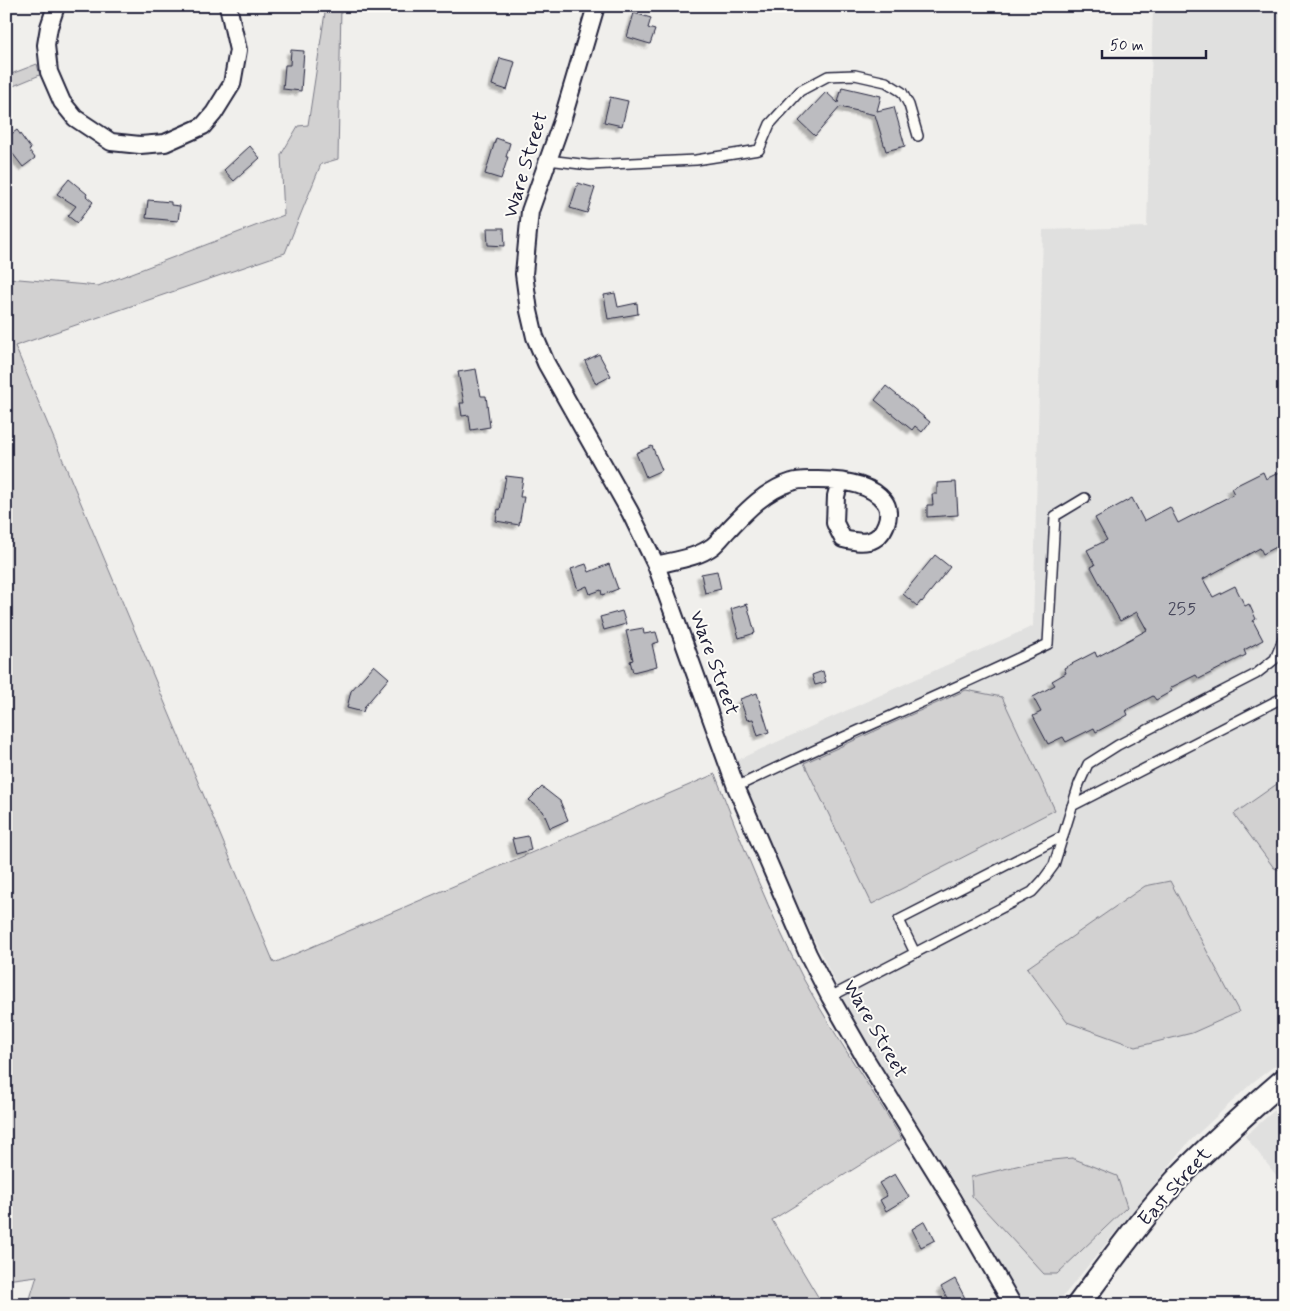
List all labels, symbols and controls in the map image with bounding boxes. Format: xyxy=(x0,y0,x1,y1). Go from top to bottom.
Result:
scale bar xyxy=(1102,28,1206,60)
text: 50 m xyxy=(1110,36,1144,56)
street label: Ware Street xyxy=(497,109,555,221)
house number: 255 xyxy=(1168,597,1196,621)
street label: Ware Street xyxy=(683,607,745,719)
street label: Ware Street xyxy=(836,975,914,1083)
street label: East Street xyxy=(1132,1141,1218,1232)

